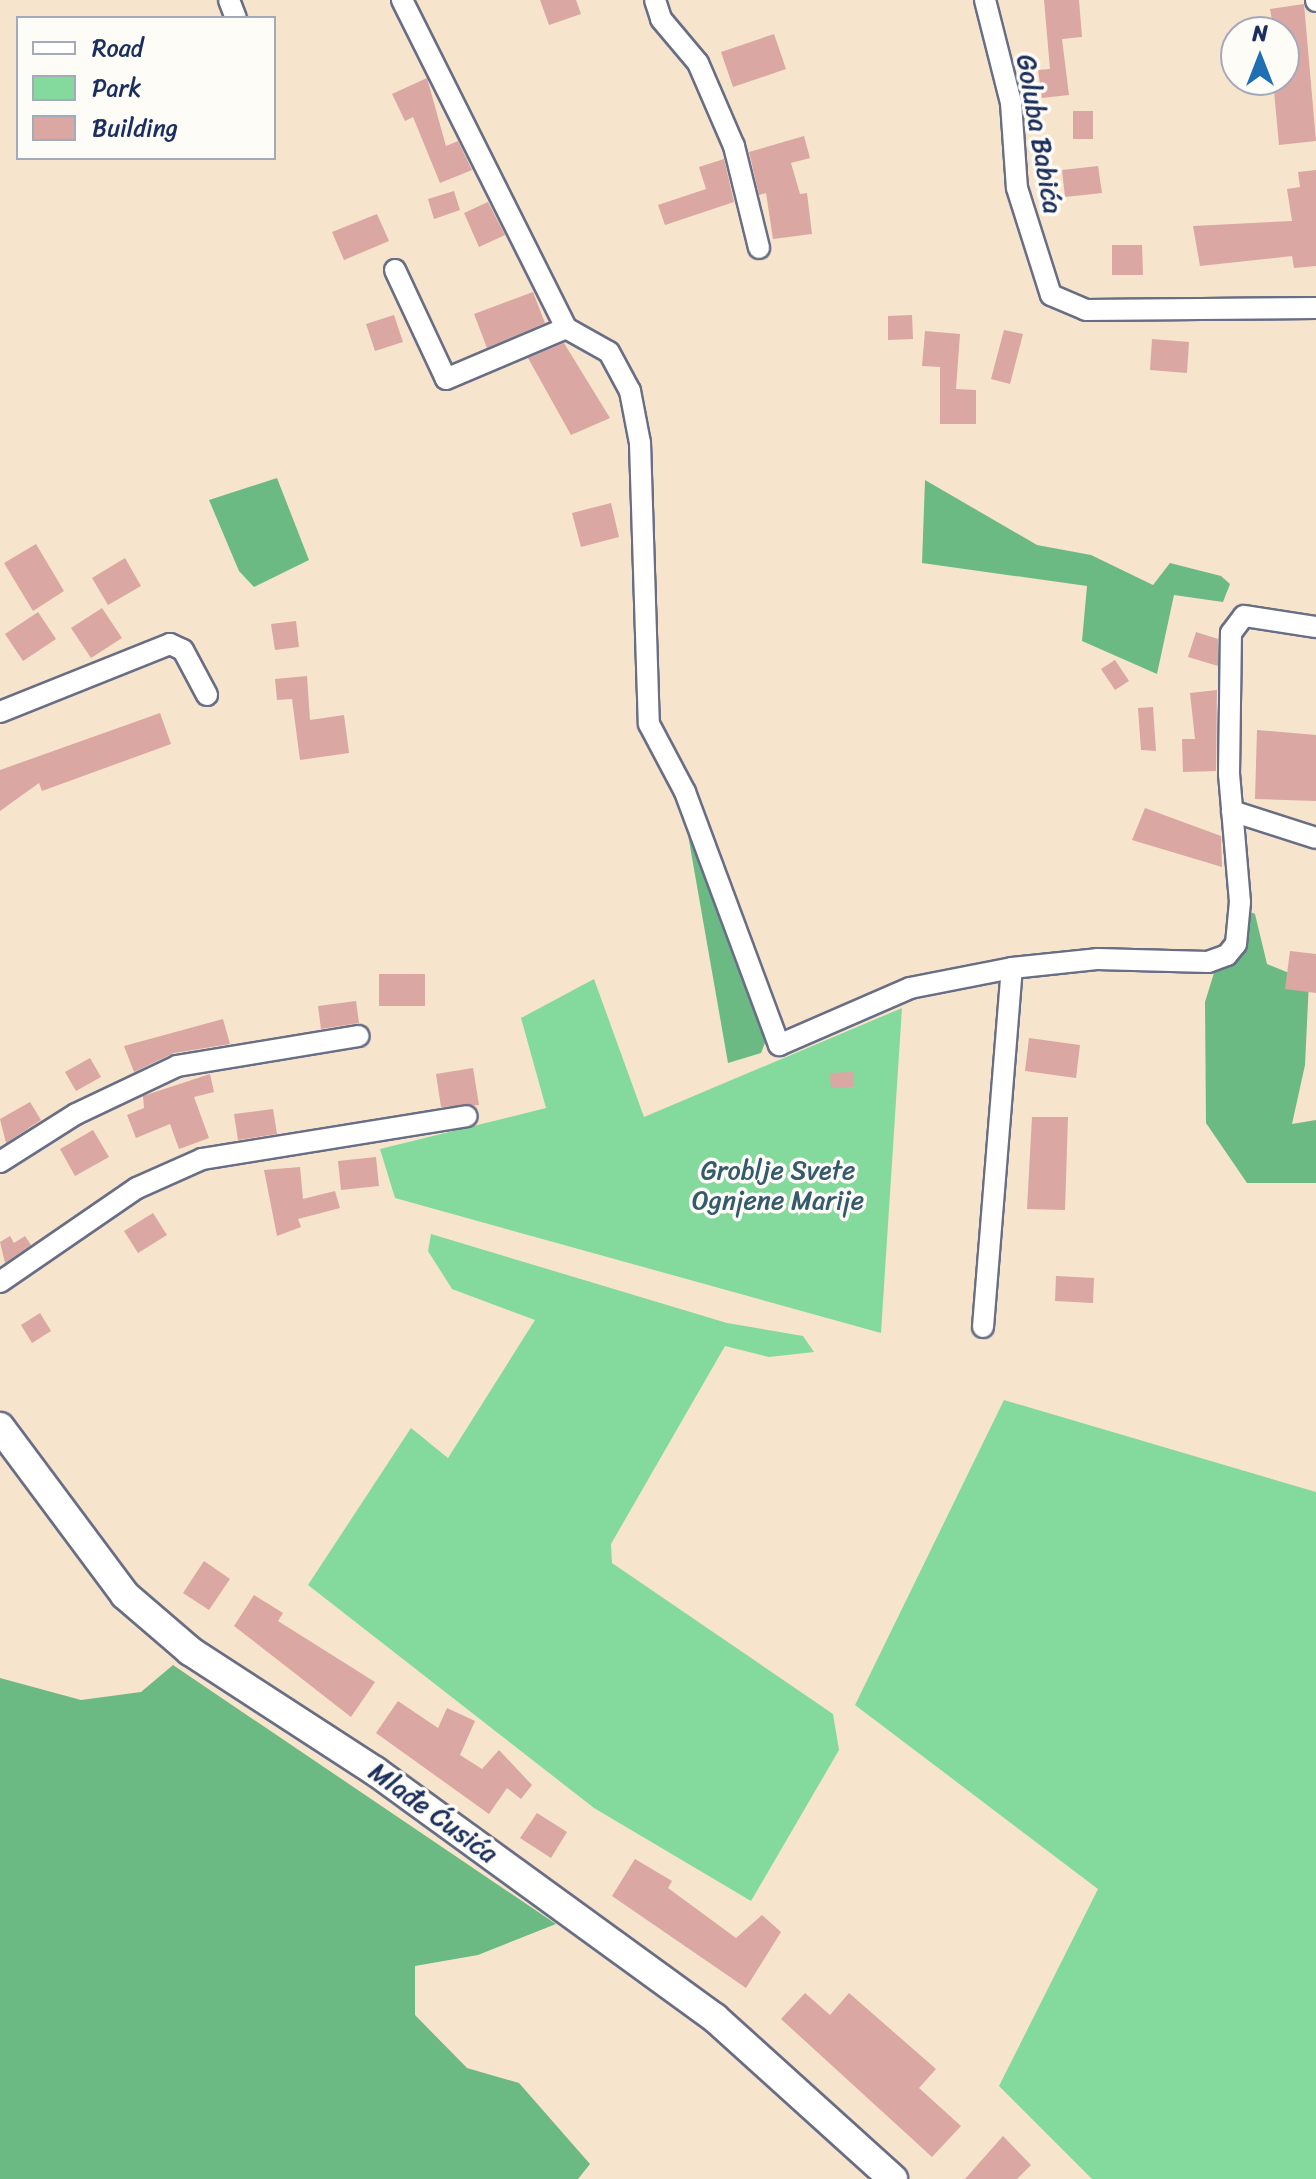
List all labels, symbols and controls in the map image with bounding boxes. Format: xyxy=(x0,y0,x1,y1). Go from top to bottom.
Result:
text: N xyxy=(1252,14,1268,53)
legend xyxy=(16,16,276,160)
north arrow xyxy=(1220,16,1300,96)
text: Road xyxy=(92,27,143,69)
street label: Goluba Babića xyxy=(1010,52,1068,216)
text: Park xyxy=(92,67,141,109)
text: Building xyxy=(92,107,178,149)
park label: Groblje Svete Ognjene Marije xyxy=(692,1155,864,1216)
street label: Mlađe Ćusića xyxy=(363,1756,503,1870)

